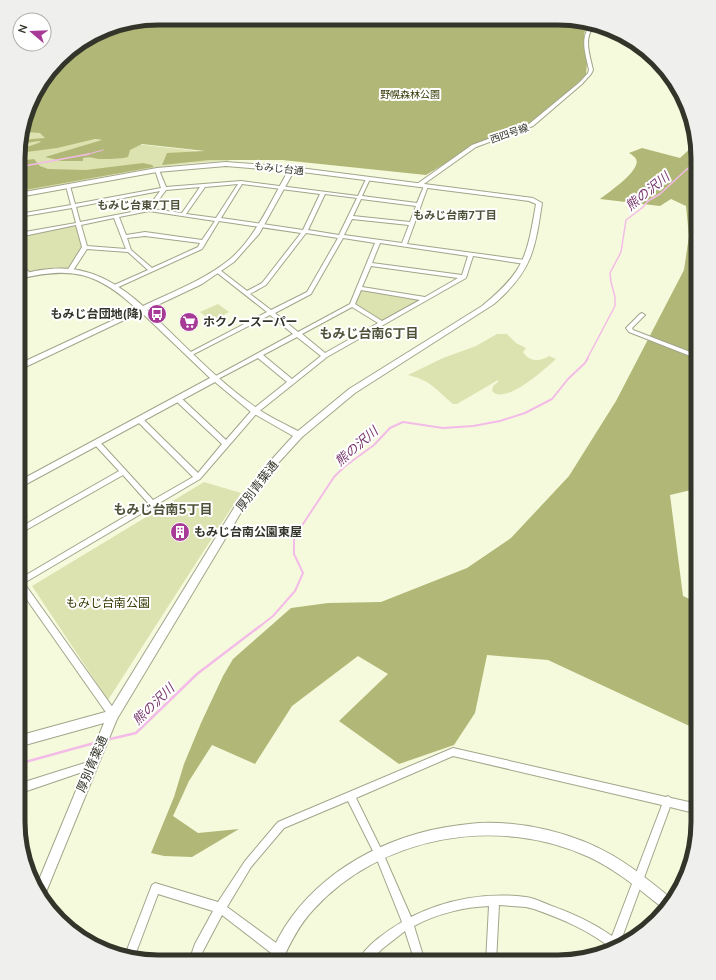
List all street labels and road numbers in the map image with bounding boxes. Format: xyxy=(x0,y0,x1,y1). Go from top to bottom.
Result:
street label: 西四号線 xyxy=(488,121,531,147)
street label: もみじ台通 xyxy=(253,159,304,179)
street label: 厚別青葉通 xyxy=(232,457,282,515)
street label: 厚別青葉通 xyxy=(73,733,111,795)

